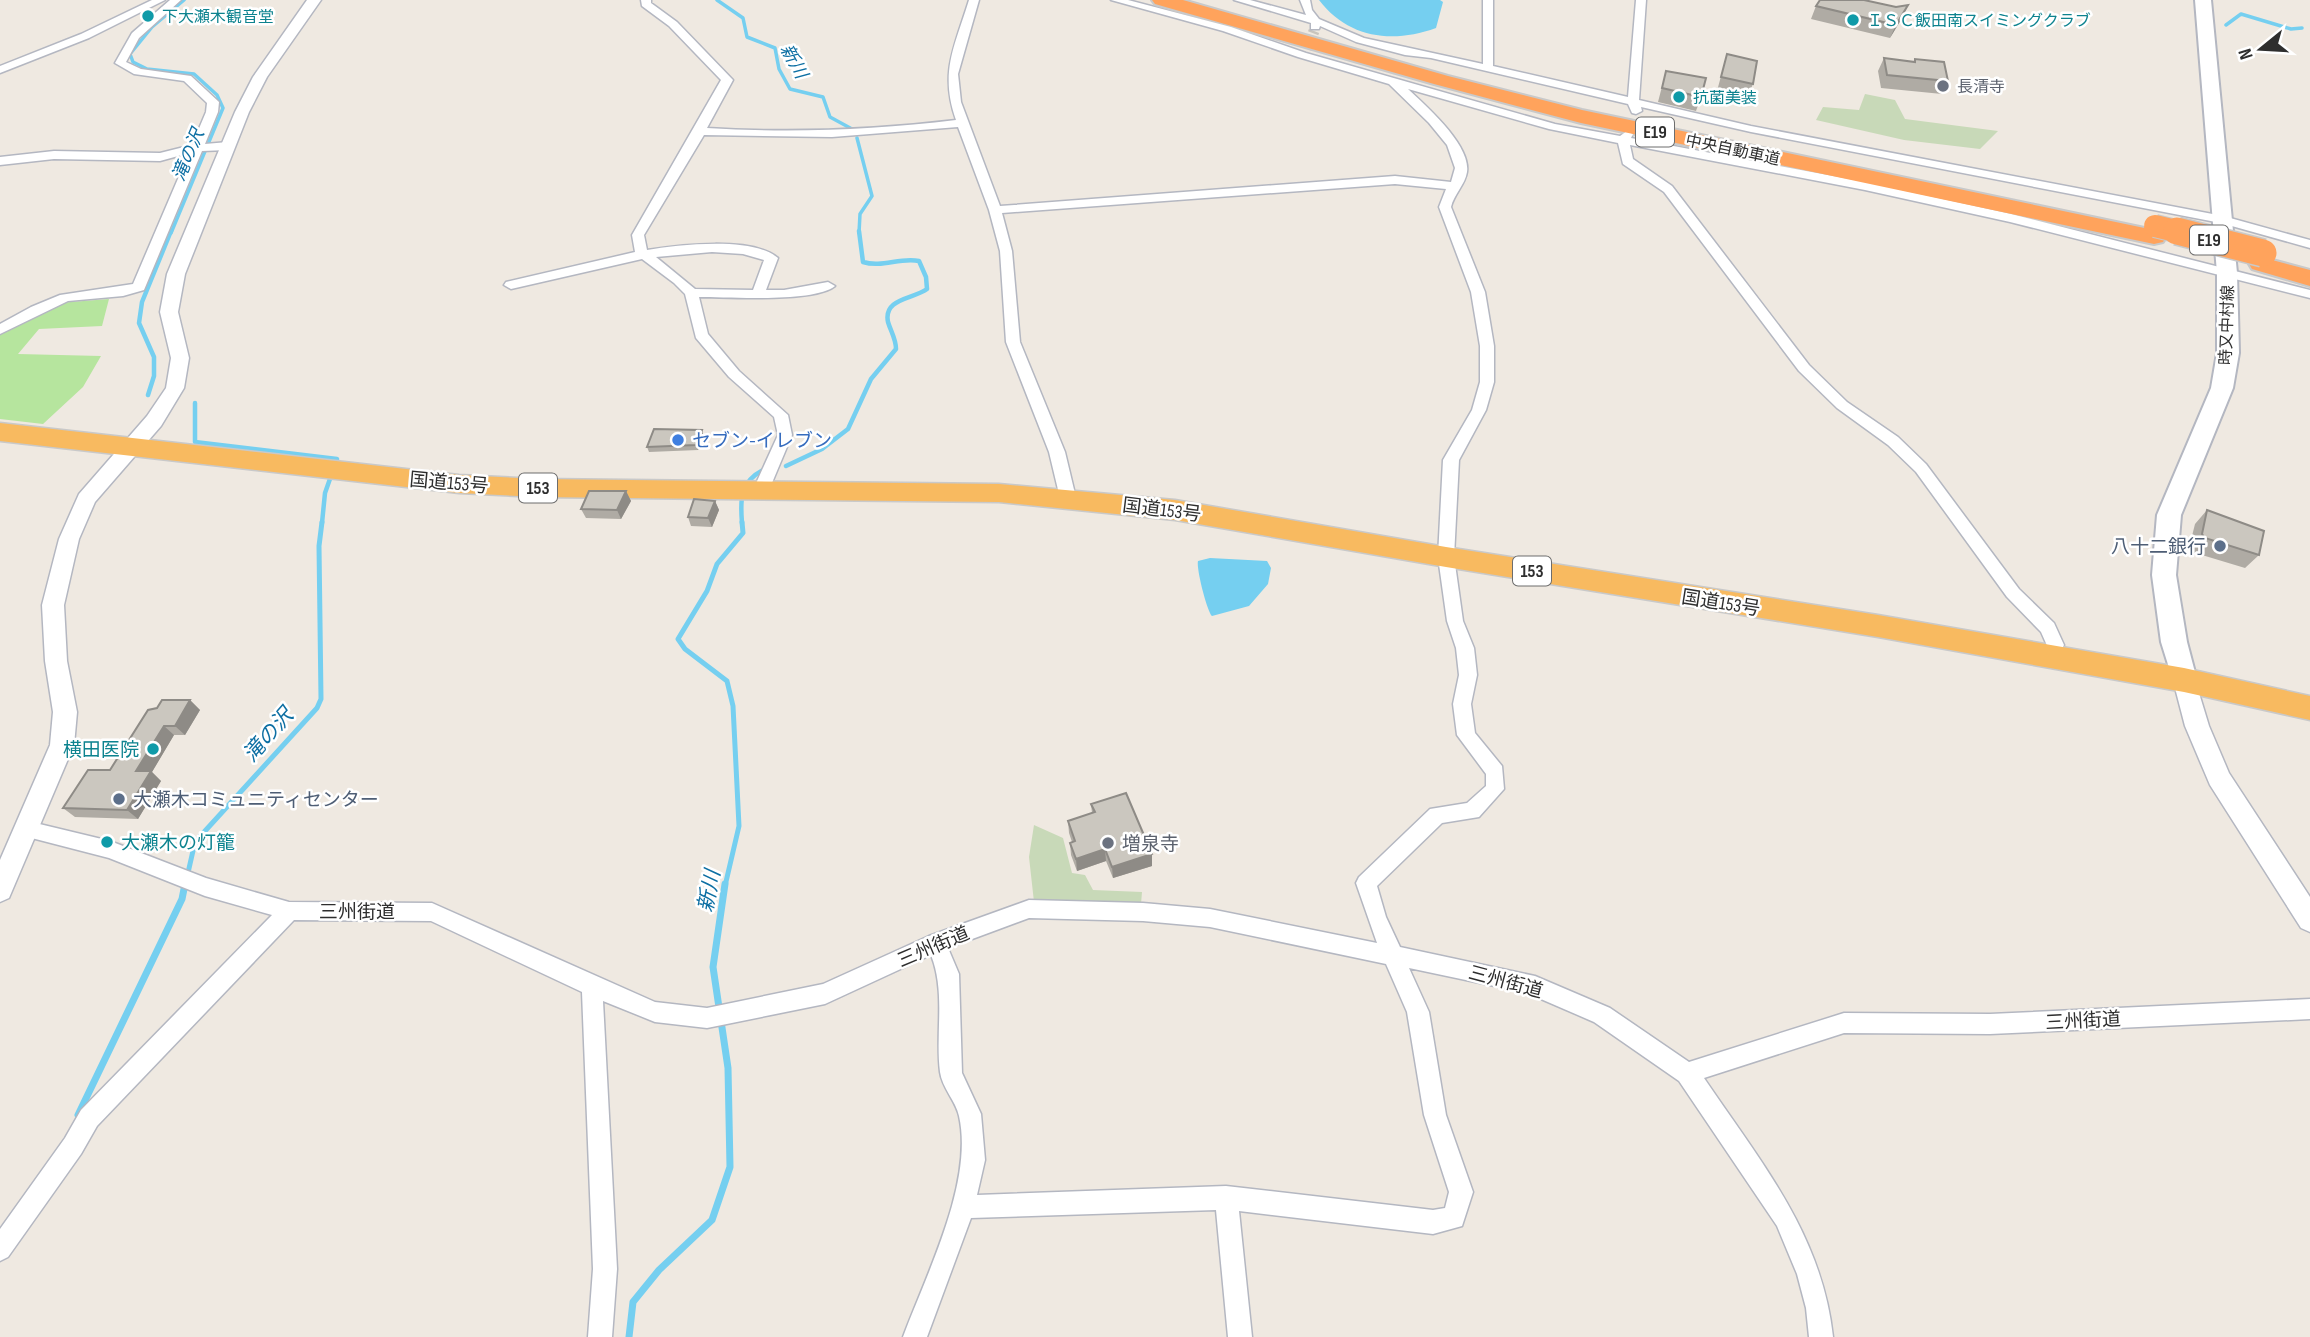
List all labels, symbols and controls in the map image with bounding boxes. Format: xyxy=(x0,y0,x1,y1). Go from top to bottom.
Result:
marker: 下大瀬木観音堂 xyxy=(140,8,156,24)
place label: 下大瀬木観音堂 xyxy=(162,8,274,27)
marker: ＩＳＣ飯田南スイミングクラブ xyxy=(1845,12,1861,28)
place label: ＩＳＣ飯田南スイミングクラブ xyxy=(1867,12,2091,31)
north arrow xyxy=(2226,14,2296,84)
water label: 新川 xyxy=(776,40,812,84)
text: N xyxy=(2234,45,2259,62)
marker: 長清寺 xyxy=(1935,78,1951,94)
place label: 長清寺 xyxy=(1957,78,2005,97)
marker: 抗菌美装 xyxy=(1671,89,1687,105)
place label: 抗菌美装 xyxy=(1693,89,1757,108)
road number: E19 xyxy=(1636,118,1674,146)
water label: 滝の沢 xyxy=(168,124,209,184)
street label: 中央自動車道 xyxy=(1684,131,1782,170)
road number: E19 xyxy=(2190,226,2228,254)
street label: 時又中村線 xyxy=(2217,285,2238,365)
place label: セブン-イレブン xyxy=(692,430,832,453)
marker: セブン-イレブン xyxy=(670,432,686,448)
street label: 国道153号 xyxy=(408,469,489,498)
road number: 153 xyxy=(519,474,557,502)
street label: 国道153号 xyxy=(1121,494,1203,527)
place label: 八十二銀行 xyxy=(2111,536,2206,559)
marker: 八十二銀行 xyxy=(2212,538,2228,554)
road number: 153 xyxy=(1513,556,1551,586)
street label: 国道153号 xyxy=(1680,586,1762,621)
water label: 滝の沢 xyxy=(238,701,300,767)
place label: 横田医院 xyxy=(63,739,139,762)
marker: 横田医院 xyxy=(145,741,161,757)
place label: 大瀬木コミュニティセンター xyxy=(133,789,379,812)
marker: 大瀬木コミュニティセンター xyxy=(111,791,127,807)
place label: 大瀬木の灯籠 xyxy=(121,832,235,855)
place label: 増泉寺 xyxy=(1122,833,1179,856)
marker: 大瀬木の灯籠 xyxy=(99,834,115,850)
marker: 増泉寺 xyxy=(1100,835,1116,851)
water label: 新川 xyxy=(693,866,726,914)
street label: 三州街道 xyxy=(319,901,395,924)
street label: 三州街道 xyxy=(894,922,973,973)
street label: 三州街道 xyxy=(1466,962,1545,1003)
street label: 三州街道 xyxy=(2045,1008,2122,1035)

